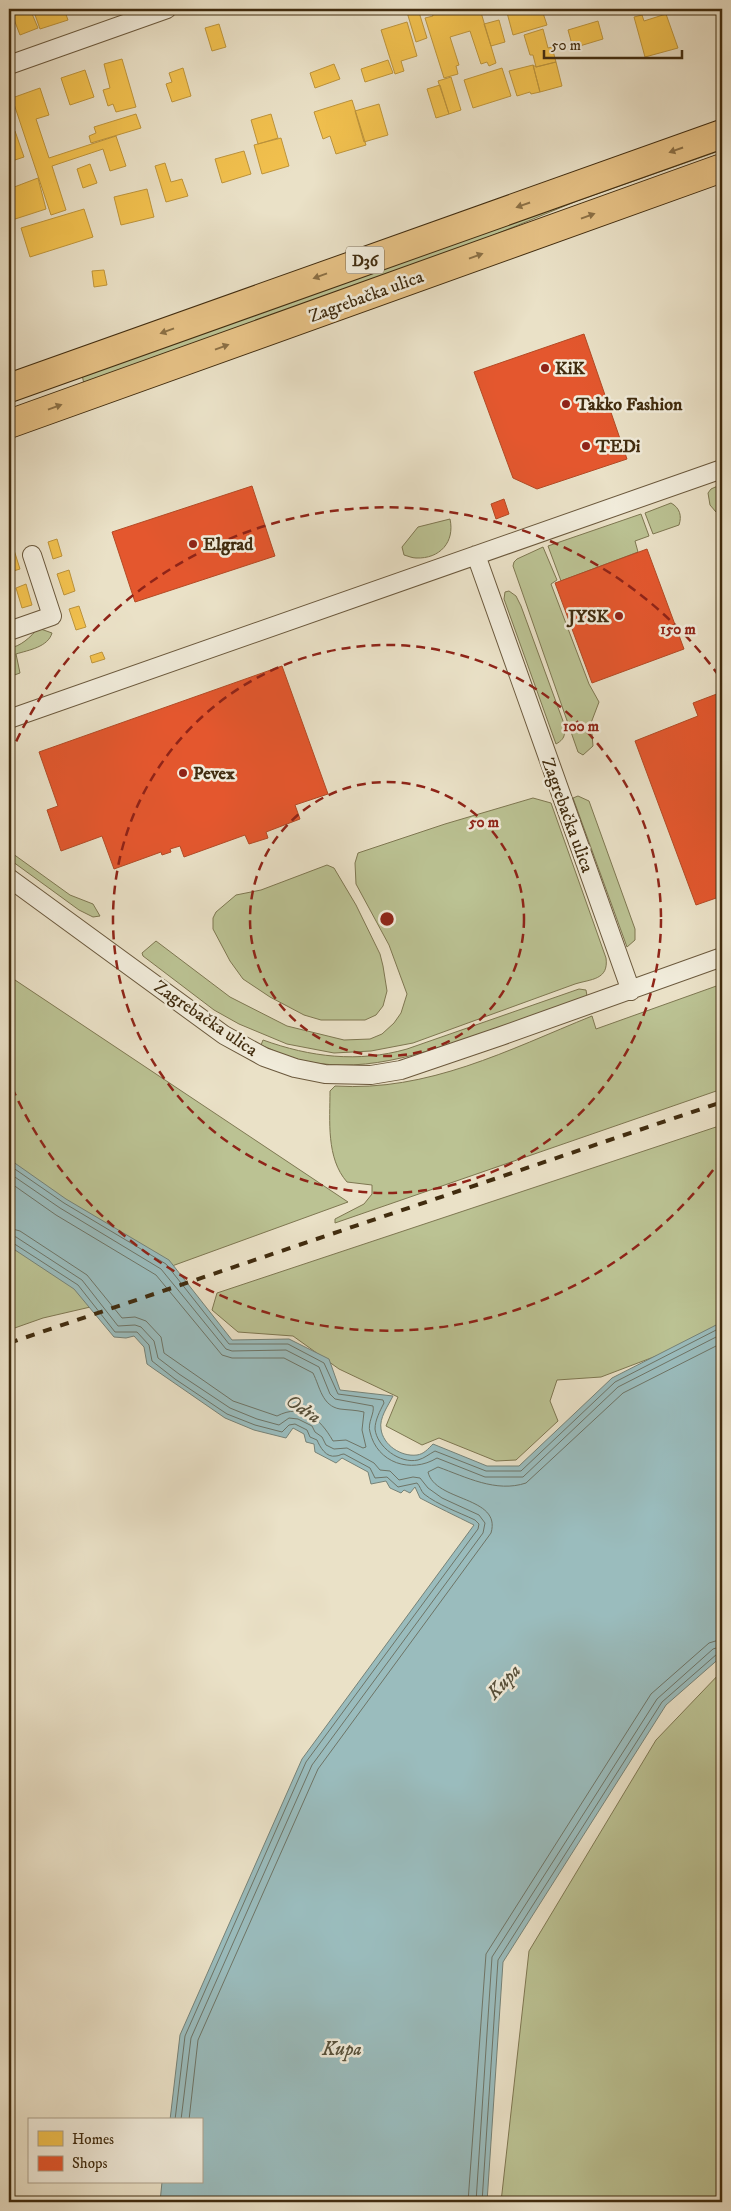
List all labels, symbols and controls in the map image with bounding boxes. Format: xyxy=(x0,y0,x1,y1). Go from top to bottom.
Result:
scale bar xyxy=(544,28,681,60)
text: 50 m xyxy=(551,36,581,55)
one-way arrow xyxy=(669,147,684,155)
one-way arrow xyxy=(515,201,530,209)
one-way arrow xyxy=(581,212,596,219)
road number: D36 xyxy=(346,246,384,274)
one-way arrow xyxy=(469,252,484,260)
street label: Zagrebačka ulica xyxy=(306,266,427,328)
one-way arrow xyxy=(313,273,328,280)
one-way arrow xyxy=(160,328,175,335)
one-way arrow xyxy=(215,343,230,351)
place label: KiK xyxy=(555,358,585,380)
marker: KiK xyxy=(539,362,551,374)
place label: Takko Fashion xyxy=(575,394,683,416)
marker: Takko Fashion xyxy=(560,398,572,410)
one-way arrow xyxy=(47,403,62,411)
place label: TEDi xyxy=(595,436,641,458)
marker: TEDi xyxy=(580,440,592,452)
place label: Elgrad xyxy=(203,534,254,556)
marker: Elgrad xyxy=(187,538,199,550)
place label: JYSK xyxy=(566,606,609,628)
marker: JYSK xyxy=(613,610,625,622)
text: 150 m xyxy=(660,620,696,639)
text: 100 m xyxy=(563,717,600,736)
street label: Zagrebačka ulica xyxy=(536,755,598,876)
place label: Pevex xyxy=(193,763,235,785)
marker: Pevex xyxy=(177,767,189,779)
text: 50 m xyxy=(468,813,500,832)
centre of rings xyxy=(378,910,396,928)
street label: Zagrebačka ulica xyxy=(149,976,262,1062)
water label: Odra xyxy=(281,1390,325,1429)
water label: Kupa xyxy=(481,1660,527,1706)
water label: Kupa xyxy=(321,2038,362,2062)
legend xyxy=(28,2118,202,2184)
text: Homes xyxy=(72,2130,114,2149)
text: Shops xyxy=(72,2154,108,2173)

